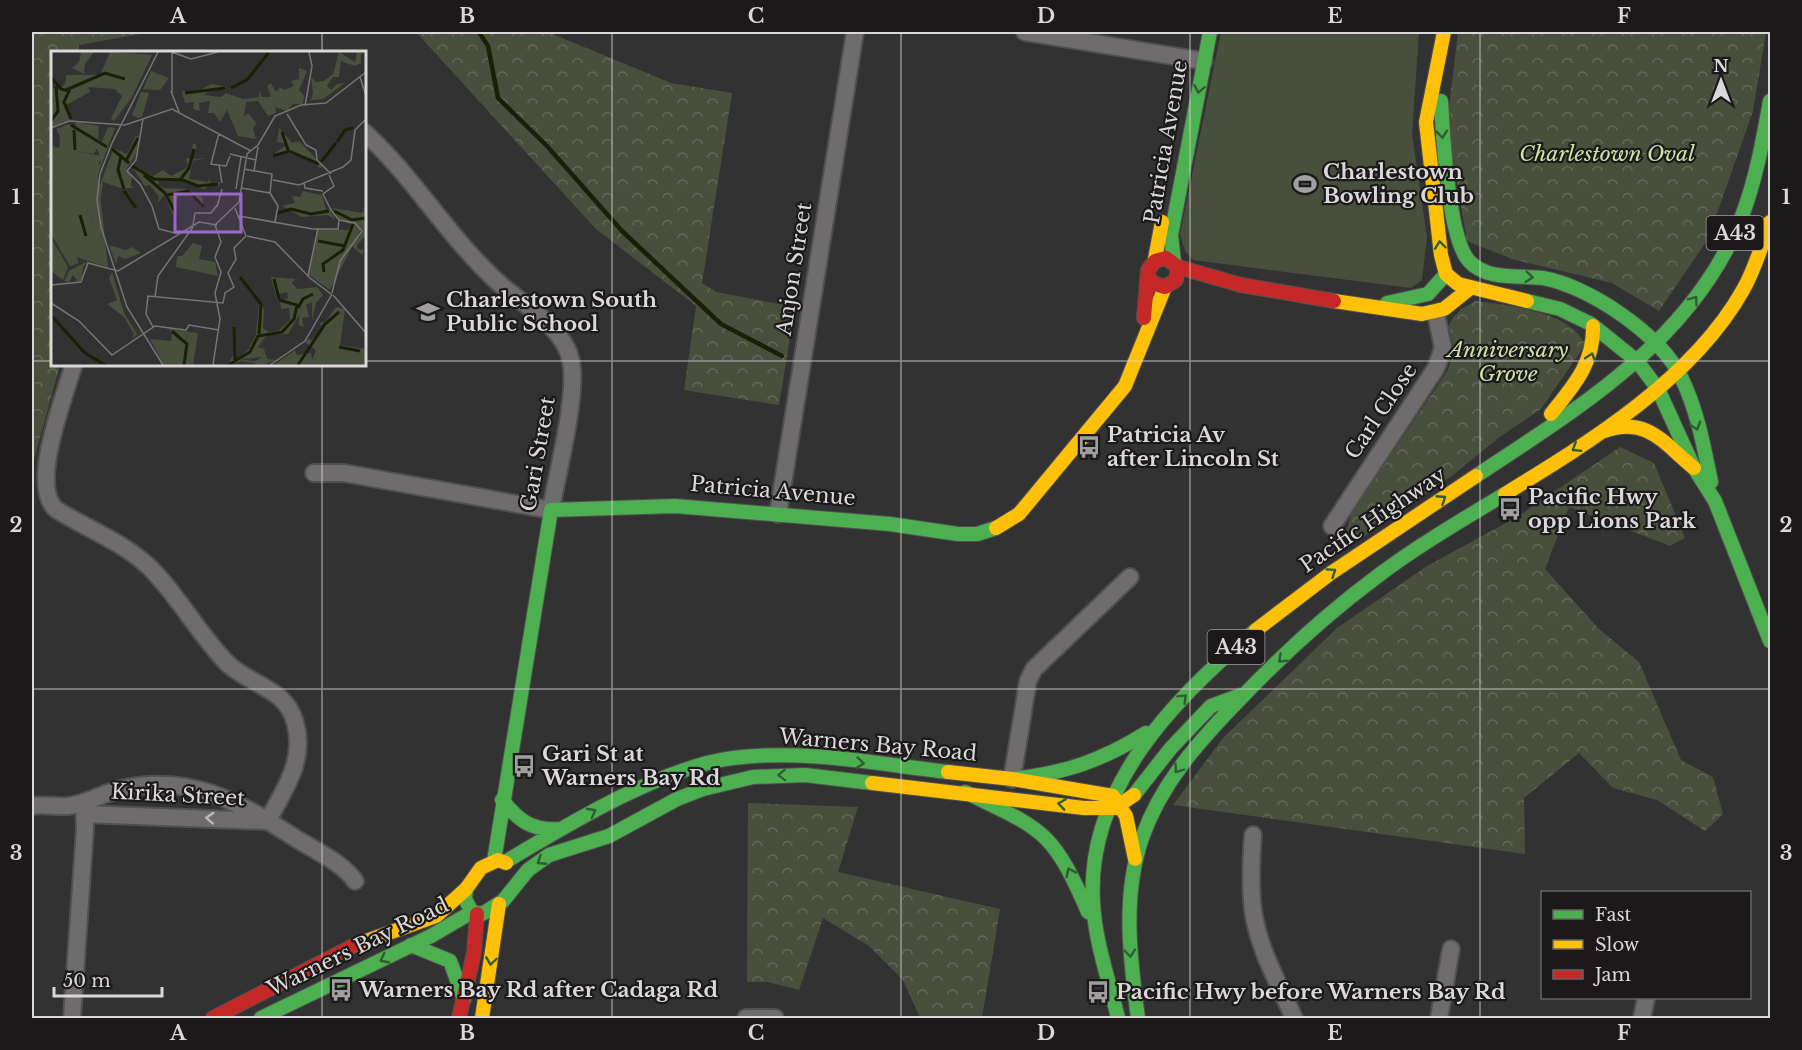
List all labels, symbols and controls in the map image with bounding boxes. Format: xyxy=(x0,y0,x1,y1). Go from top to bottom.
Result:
text: A xyxy=(169,4,187,28)
text: B xyxy=(459,4,475,28)
text: C xyxy=(748,4,764,28)
text: D xyxy=(1037,4,1055,28)
text: E xyxy=(1327,4,1343,28)
text: F xyxy=(1617,4,1631,28)
inset map xyxy=(51,51,366,366)
north arrow xyxy=(1691,51,1751,111)
text: N xyxy=(1713,56,1729,76)
street label: Patricia Avenue xyxy=(1139,58,1193,226)
one-way arrow xyxy=(1193,84,1206,94)
one-way arrow xyxy=(1435,129,1448,138)
park label: Charlestown Oval xyxy=(1519,141,1695,167)
place label: Charlestown Bowling Club xyxy=(1323,159,1474,209)
sports icon: Charlestown Bowling Club xyxy=(1292,171,1318,197)
text: 1 xyxy=(12,185,21,209)
text: 1 xyxy=(1782,185,1791,209)
street label: Anjon Street xyxy=(770,201,817,338)
road number: A43 xyxy=(1706,216,1764,250)
one-way arrow xyxy=(1434,240,1446,249)
one-way arrow xyxy=(1524,270,1534,283)
place label: Charlestown South Public School xyxy=(446,287,657,337)
one-way arrow xyxy=(1686,296,1697,307)
school or university icon: Charlestown South Public School xyxy=(415,299,441,325)
park label: Anniversary Grove xyxy=(1445,337,1568,387)
one-way arrow xyxy=(1584,352,1596,363)
street label: Carl Close xyxy=(1339,358,1423,464)
street label: Gari Street xyxy=(515,394,561,514)
one-way arrow xyxy=(1689,420,1701,431)
place label: Patricia Av after Lincoln St xyxy=(1107,422,1279,472)
bus stop icon: Patricia Av after Lincoln St xyxy=(1076,434,1102,460)
one-way arrow xyxy=(1572,440,1582,452)
street label: Pacific Highway xyxy=(1295,461,1451,578)
street label: Patricia Avenue xyxy=(689,471,857,511)
place label: Pacific Hwy opp Lions Park xyxy=(1528,484,1697,534)
one-way arrow xyxy=(1435,495,1446,506)
bus stop icon: Pacific Hwy opp Lions Park xyxy=(1497,496,1523,522)
text: 2 xyxy=(9,513,23,537)
text: 2 xyxy=(1779,513,1793,537)
one-way arrow xyxy=(1325,568,1336,579)
road number: A43 xyxy=(1208,630,1264,664)
one-way arrow xyxy=(1278,652,1288,663)
one-way arrow xyxy=(1176,694,1187,705)
street label: Warners Bay Road xyxy=(777,723,978,767)
place label: Gari St at Warners Bay Rd xyxy=(541,741,721,791)
bus stop icon: Gari St at Warners Bay Rd xyxy=(511,753,537,779)
one-way arrow xyxy=(855,756,864,769)
one-way arrow xyxy=(1174,762,1185,773)
one-way arrow xyxy=(777,769,786,782)
street label: Kirika Street xyxy=(110,779,246,811)
one-way arrow xyxy=(1057,799,1066,811)
one-way arrow xyxy=(586,808,597,819)
one-way arrow xyxy=(206,812,215,825)
text: 3 xyxy=(10,841,22,865)
text: 3 xyxy=(1780,841,1792,865)
one-way arrow xyxy=(537,853,547,865)
one-way arrow xyxy=(1066,867,1078,878)
legend xyxy=(1541,891,1751,999)
street label: Warners Bay Road xyxy=(262,892,453,1003)
text: Fast xyxy=(1595,904,1632,926)
text: Slow xyxy=(1595,934,1640,956)
one-way arrow xyxy=(1123,948,1136,958)
one-way arrow xyxy=(379,951,390,963)
one-way arrow xyxy=(485,957,497,966)
scale bar xyxy=(54,960,162,998)
text: Jam xyxy=(1593,964,1631,986)
text: 50 m xyxy=(63,970,111,992)
bus stop icon: Warners Bay Rd after Cadaga Rd xyxy=(328,977,354,1003)
place label: Warners Bay Rd after Cadaga Rd xyxy=(358,977,719,1003)
bus stop icon: Pacific Hwy before Warners Bay Rd xyxy=(1085,979,1111,1005)
place label: Pacific Hwy before Warners Bay Rd xyxy=(1116,979,1506,1005)
text: A xyxy=(169,1021,187,1045)
text: B xyxy=(459,1021,475,1045)
text: C xyxy=(748,1021,764,1045)
text: D xyxy=(1037,1021,1055,1045)
text: E xyxy=(1327,1021,1343,1045)
text: F xyxy=(1617,1021,1631,1045)

